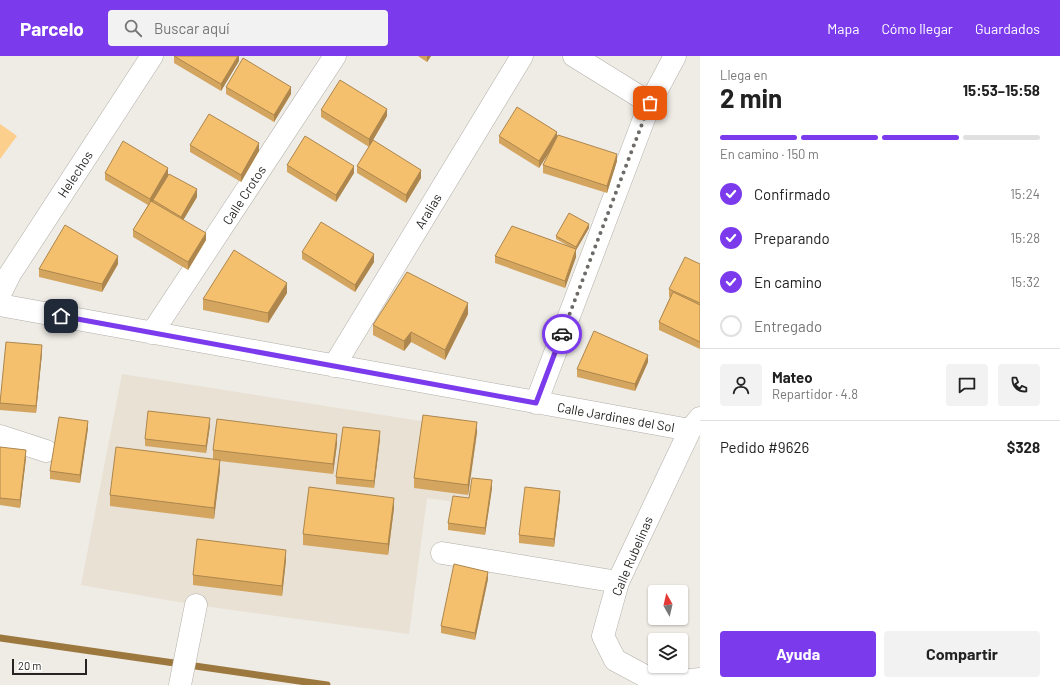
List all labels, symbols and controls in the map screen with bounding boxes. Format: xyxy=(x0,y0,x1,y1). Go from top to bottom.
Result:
search box xyxy=(108,10,388,46)
text: Parcelo xyxy=(20,17,84,40)
icon: search xyxy=(122,17,144,39)
text: Buscar aquí xyxy=(154,19,230,37)
text: Mapa xyxy=(827,20,859,37)
text: Cómo llegar xyxy=(881,20,953,37)
text: Guardados xyxy=(975,20,1040,37)
text: Llega en xyxy=(720,67,767,83)
text: 15:53–15:58 xyxy=(963,81,1040,99)
text: 2 min xyxy=(720,82,782,113)
pin xyxy=(633,86,667,120)
icon: bag xyxy=(639,92,661,114)
text: En camino · 150 m xyxy=(720,146,819,162)
street label: Helechos xyxy=(54,148,96,200)
street label: Calle Crotos xyxy=(219,162,269,228)
icon: check xyxy=(720,183,742,205)
text: Confirmado xyxy=(754,185,830,203)
text: 15:24 xyxy=(1010,186,1040,202)
street label: Aralias xyxy=(411,190,445,232)
icon: check xyxy=(720,227,742,249)
text: Preparando xyxy=(754,229,830,247)
text: 15:28 xyxy=(1011,230,1040,246)
icon: check xyxy=(720,271,742,293)
text: En camino xyxy=(754,273,822,291)
text: 15:32 xyxy=(1011,274,1040,290)
pin xyxy=(44,299,78,333)
icon: home xyxy=(50,305,72,327)
courier xyxy=(542,314,582,354)
text: Entregado xyxy=(754,317,822,335)
icon: car xyxy=(551,323,573,345)
button: person xyxy=(720,364,762,406)
button: chat xyxy=(946,364,988,406)
button: phone xyxy=(998,364,1040,406)
text: Mateo xyxy=(772,368,813,386)
text: Repartidor · 4.8 xyxy=(772,386,858,402)
street label: Calle Jardines del Sol xyxy=(556,399,676,435)
text: Pedido #9626 xyxy=(720,438,809,456)
text: $328 xyxy=(1007,438,1040,456)
street label: Calle Rubelinas xyxy=(608,514,656,598)
north arrow xyxy=(648,585,688,625)
map controls xyxy=(648,585,688,673)
button: Ayuda xyxy=(720,631,876,677)
button: Compartir xyxy=(884,631,1040,677)
button: layers xyxy=(648,633,688,673)
scale bar xyxy=(12,657,87,676)
text: 20 m xyxy=(18,659,41,672)

